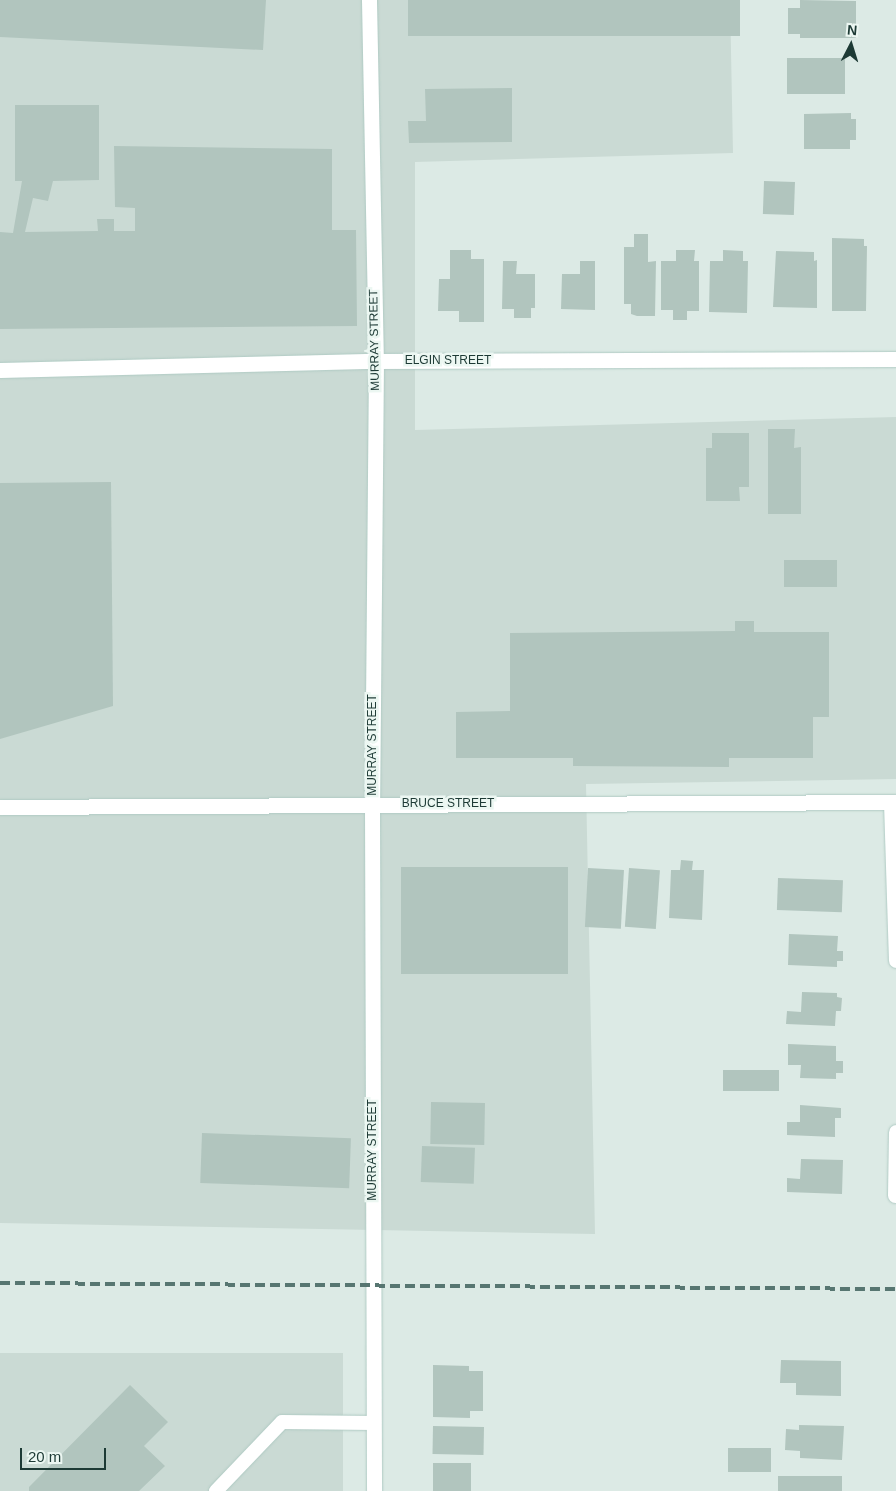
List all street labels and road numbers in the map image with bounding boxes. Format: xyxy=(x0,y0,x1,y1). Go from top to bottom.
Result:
street label: MURRAY STREET xyxy=(367,289,383,391)
street label: ELGIN STREET xyxy=(405,354,491,368)
street label: MURRAY STREET xyxy=(366,694,380,796)
street label: BRUCE STREET xyxy=(402,797,494,811)
street label: MURRAY STREET xyxy=(366,1099,380,1201)

